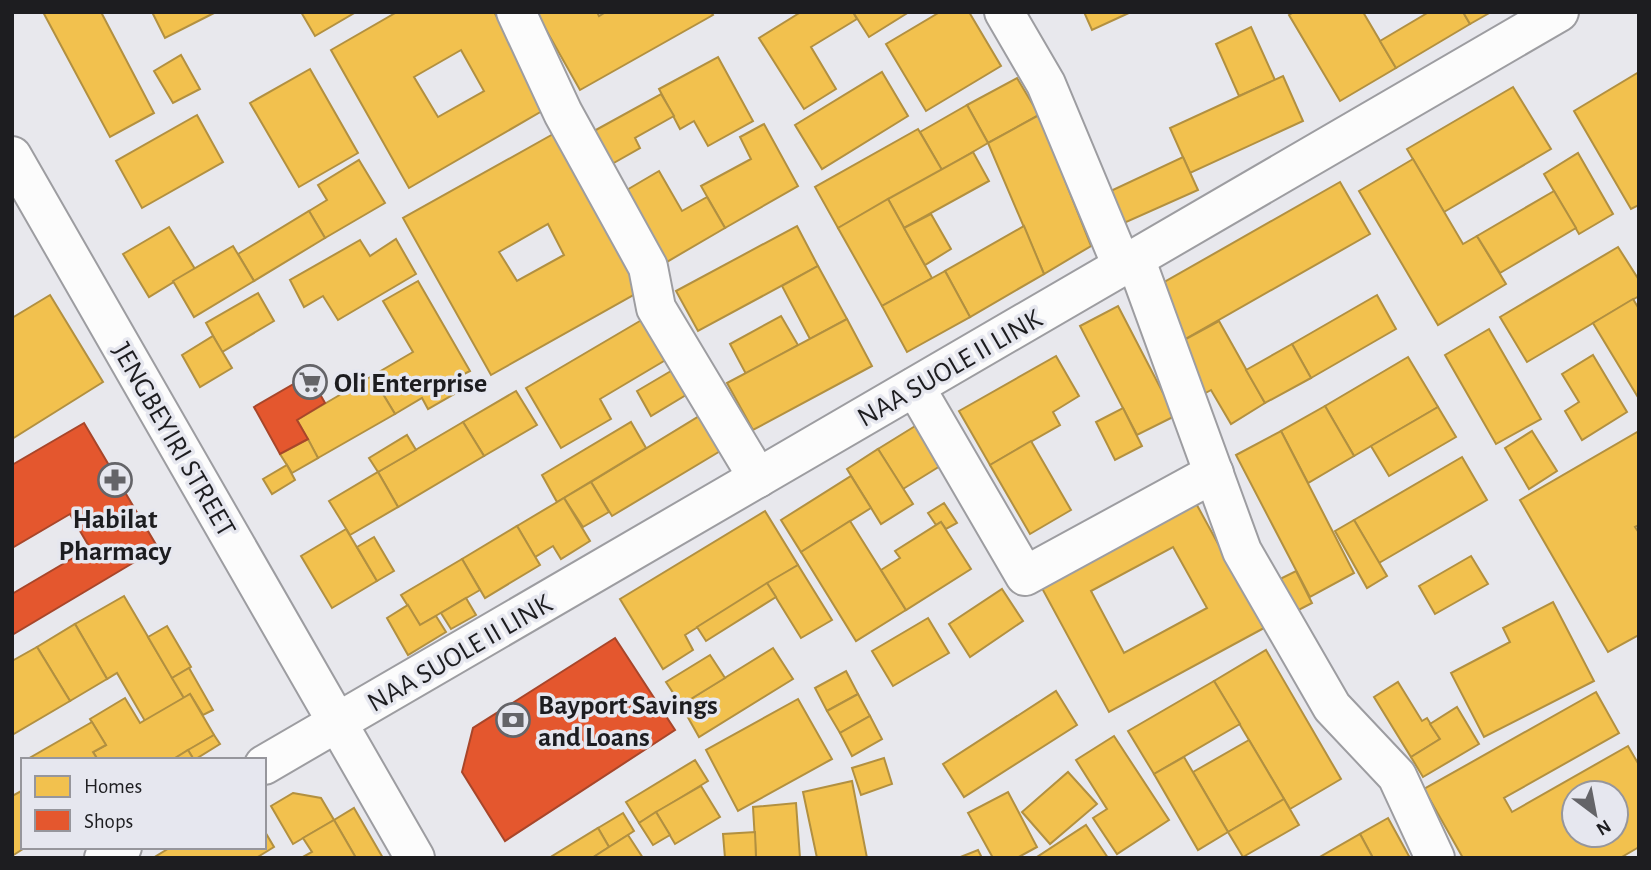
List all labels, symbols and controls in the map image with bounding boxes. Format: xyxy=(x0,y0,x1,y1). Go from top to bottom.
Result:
street label: NAA SUOLE II LINK xyxy=(853,304,1047,433)
street label: JENGBEYIRI STREET xyxy=(106,338,240,542)
supermarket icon: Oli Enterprise xyxy=(291,363,329,401)
place label: Oli Enterprise xyxy=(334,370,487,398)
pharmacy icon: Habilat Pharmacy xyxy=(96,461,134,499)
place label: Habilat Pharmacy xyxy=(59,506,172,566)
street label: NAA SUOLE II LINK xyxy=(363,589,557,718)
place label: Bayport Savings and Loans xyxy=(538,692,718,752)
bank icon: Bayport Savings and Loans xyxy=(494,701,532,739)
legend xyxy=(21,758,266,849)
text: Homes xyxy=(84,776,142,797)
north arrow xyxy=(1560,779,1630,849)
text: Shops xyxy=(84,811,133,832)
text: N xyxy=(1593,816,1614,839)

